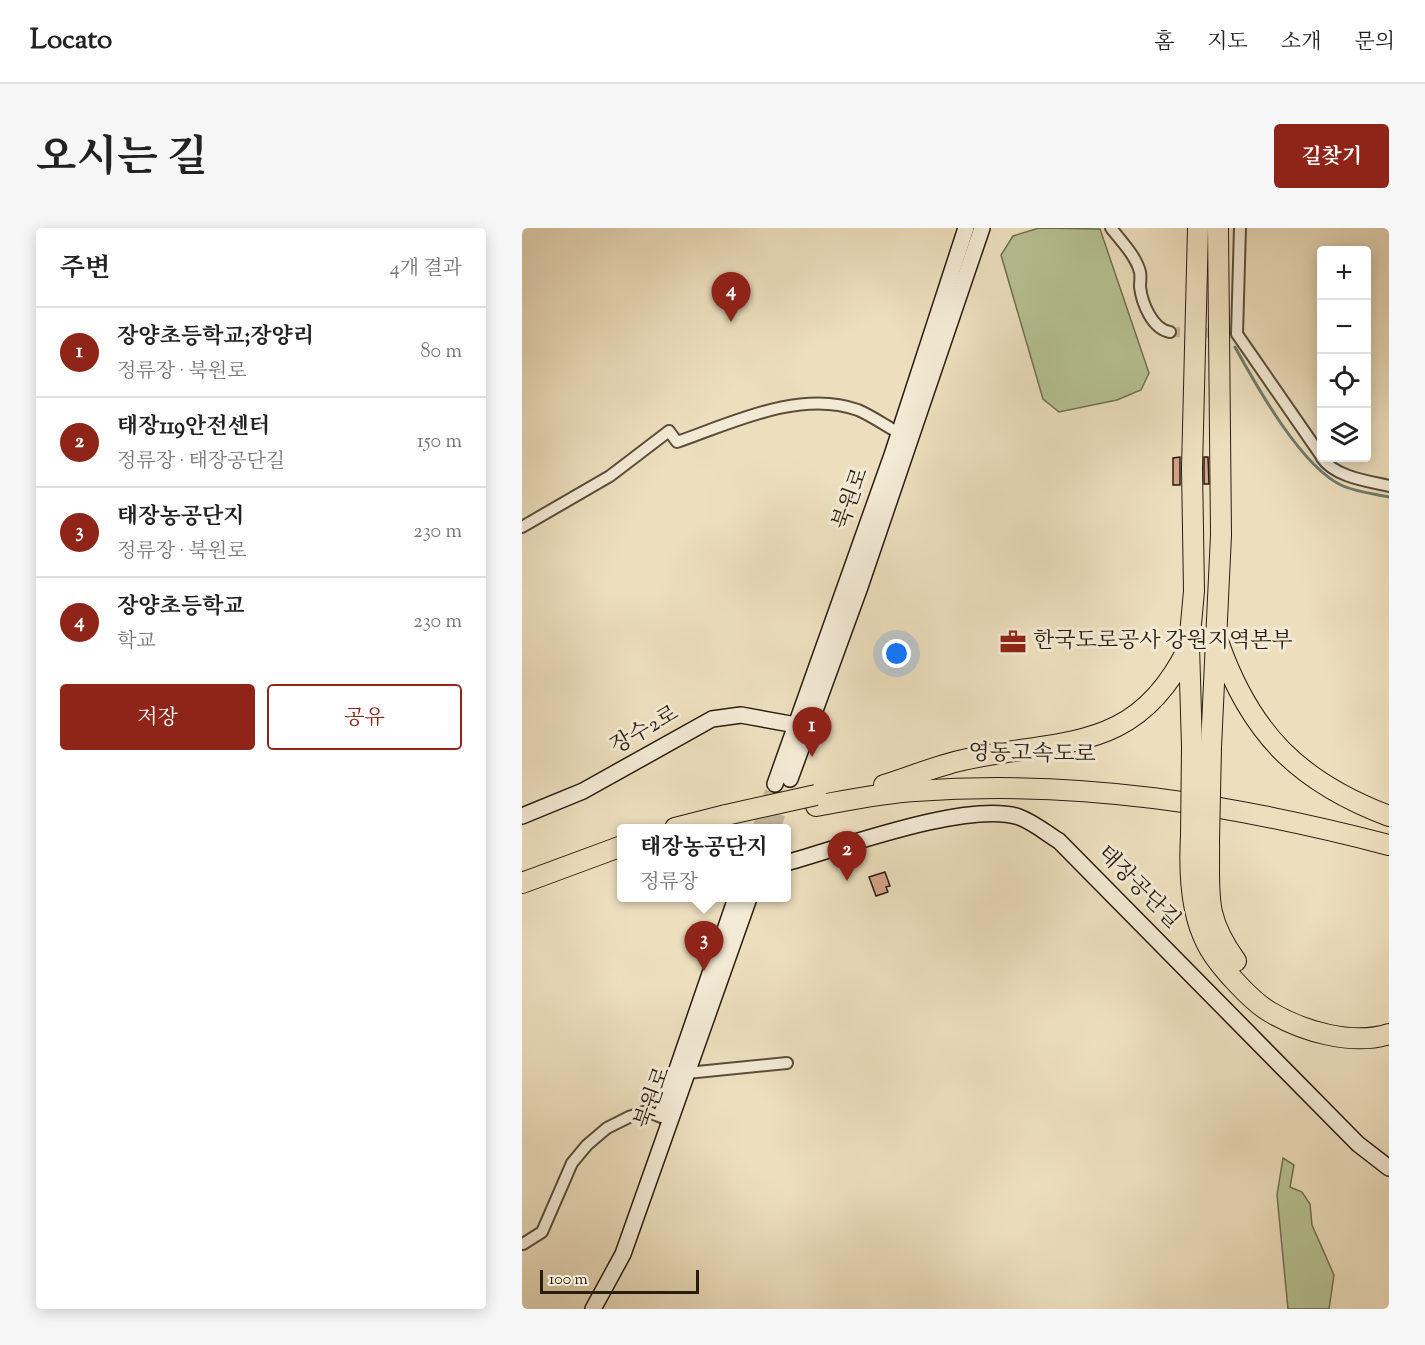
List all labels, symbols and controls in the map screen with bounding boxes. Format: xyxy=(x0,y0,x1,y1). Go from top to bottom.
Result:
text: Locato xyxy=(30,21,112,61)
text: 홈 xyxy=(1154,28,1174,58)
text: 지도 xyxy=(1207,28,1248,58)
text: 소개 xyxy=(1281,28,1321,58)
text: 문의 xyxy=(1354,28,1395,58)
button: 길찾기 xyxy=(1274,124,1389,188)
text: 오시는 길 xyxy=(36,130,207,190)
map controls xyxy=(1317,246,1371,462)
button: + xyxy=(1317,246,1371,300)
text: 주변 xyxy=(60,251,110,288)
text: 4개 결과 xyxy=(390,255,462,284)
pin: 4 xyxy=(712,272,750,322)
button: − xyxy=(1317,300,1371,354)
text: 장양초등학교;장양리 xyxy=(117,322,314,354)
text: 1 xyxy=(76,338,83,367)
text: 80 m xyxy=(421,338,462,367)
button: locate xyxy=(1317,354,1371,408)
text: 정류장 · 북원로 xyxy=(117,358,246,387)
button: layers xyxy=(1317,408,1371,462)
text: 태장119안전센터 xyxy=(117,412,270,444)
text: 2 xyxy=(75,428,84,457)
text: 150 m xyxy=(417,428,462,457)
text: 정류장 · 태장공단길 xyxy=(117,448,285,477)
street label: 북원로 xyxy=(826,464,878,534)
text: 태장농공단지 xyxy=(117,502,245,534)
text: 3 xyxy=(75,518,84,547)
text: 230 m xyxy=(413,518,462,547)
text: 정류장 · 북원로 xyxy=(117,538,246,567)
text: 장양초등학교 xyxy=(117,592,245,624)
text: 4 xyxy=(74,608,85,637)
text: 230 m xyxy=(413,608,462,637)
place label: 한국도로공사 강원지역본부 xyxy=(1033,626,1293,658)
office icon: 한국도로공사 강원지역본부 xyxy=(998,627,1028,657)
text: 학교 xyxy=(117,628,156,657)
your location xyxy=(882,639,911,668)
button: 저장 xyxy=(60,684,255,750)
button: 공유 xyxy=(267,684,462,750)
street label: 장수2로 xyxy=(605,699,685,763)
pin: 1 xyxy=(792,708,832,757)
street label: 영동고속도로 xyxy=(968,738,1096,772)
popup xyxy=(617,824,791,902)
pin: 2 xyxy=(828,832,866,881)
text: 태장농공단지 xyxy=(640,833,768,865)
street label: 태장공단길 xyxy=(1089,839,1187,937)
text: 정류장 xyxy=(640,869,698,898)
pin: 3 xyxy=(684,922,723,971)
street label: 북원로 xyxy=(628,1063,680,1133)
scale bar xyxy=(540,1267,699,1294)
text: 100 m xyxy=(549,1269,588,1292)

